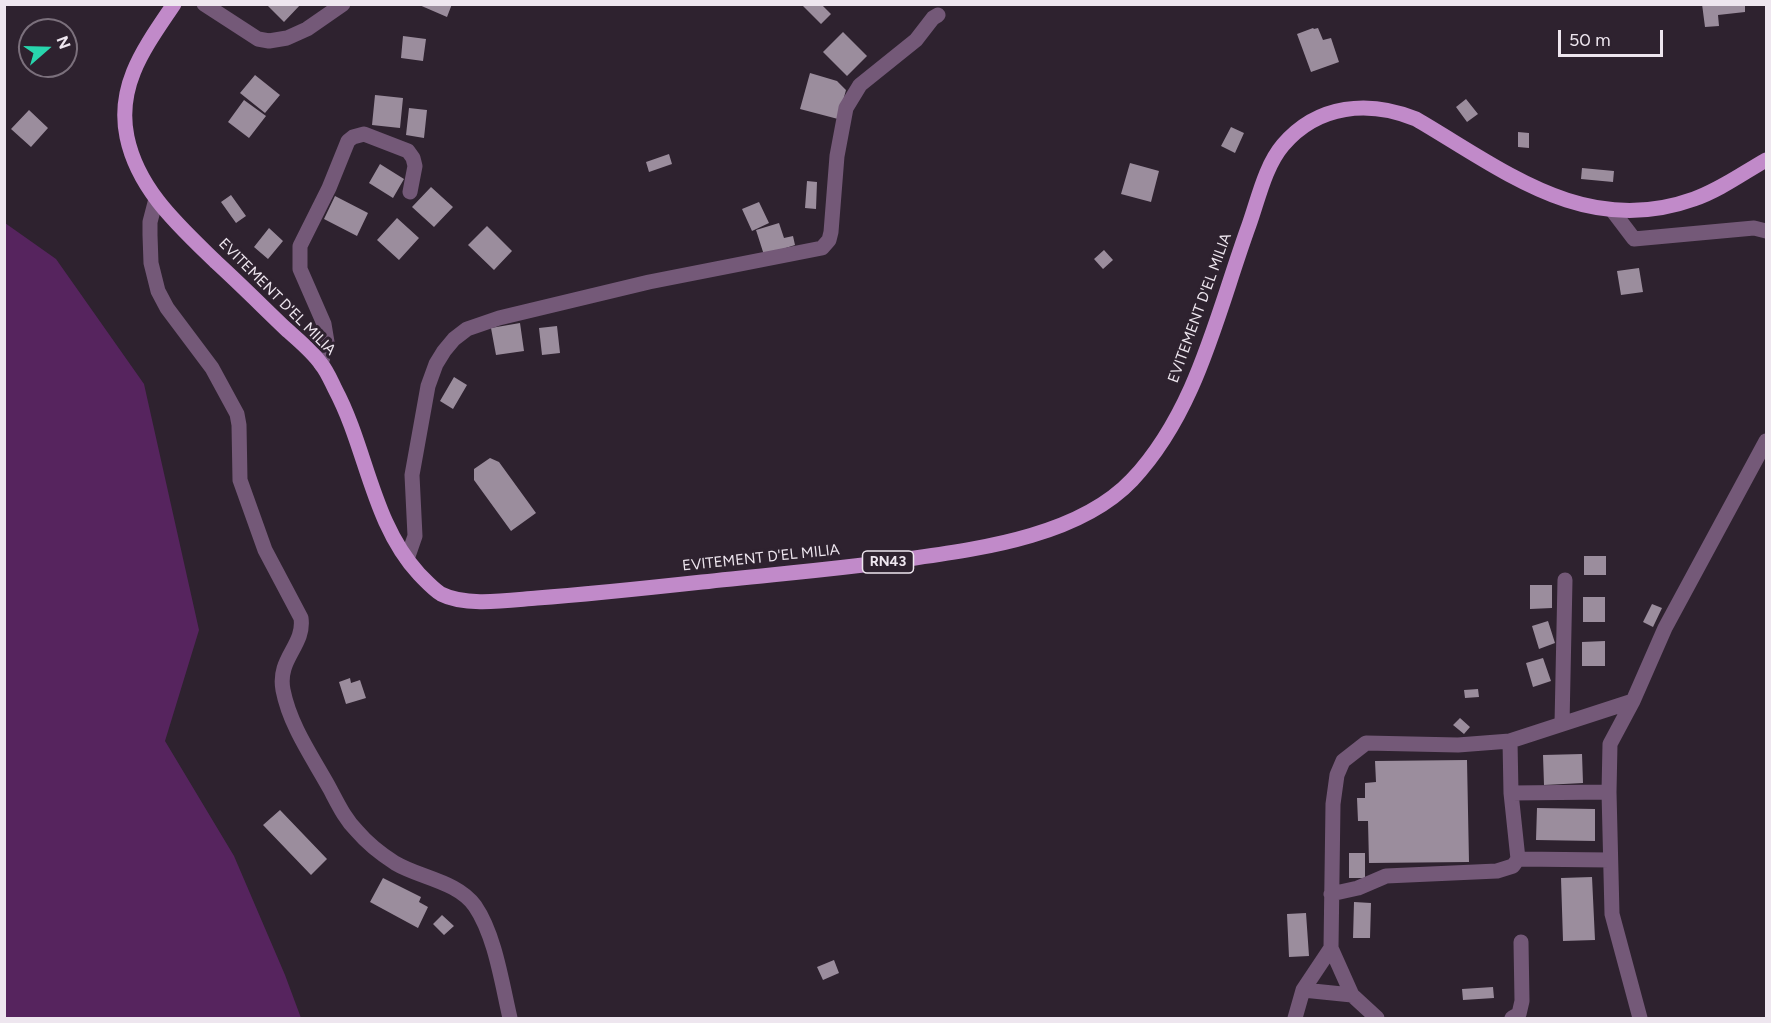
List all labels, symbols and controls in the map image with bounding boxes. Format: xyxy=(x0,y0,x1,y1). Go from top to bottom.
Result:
north arrow xyxy=(18,18,78,78)
scale bar xyxy=(1561,18,1666,56)
text: 50 m xyxy=(1569,29,1611,51)
text: N xyxy=(52,33,75,51)
street label: EVITEMENT D'EL MILIA xyxy=(1164,231,1236,385)
street label: EVITEMENT D'EL MILIA xyxy=(215,235,339,359)
street label: EVITEMENT D'EL MILIA xyxy=(681,541,841,575)
road number: RN43 xyxy=(862,551,914,573)

